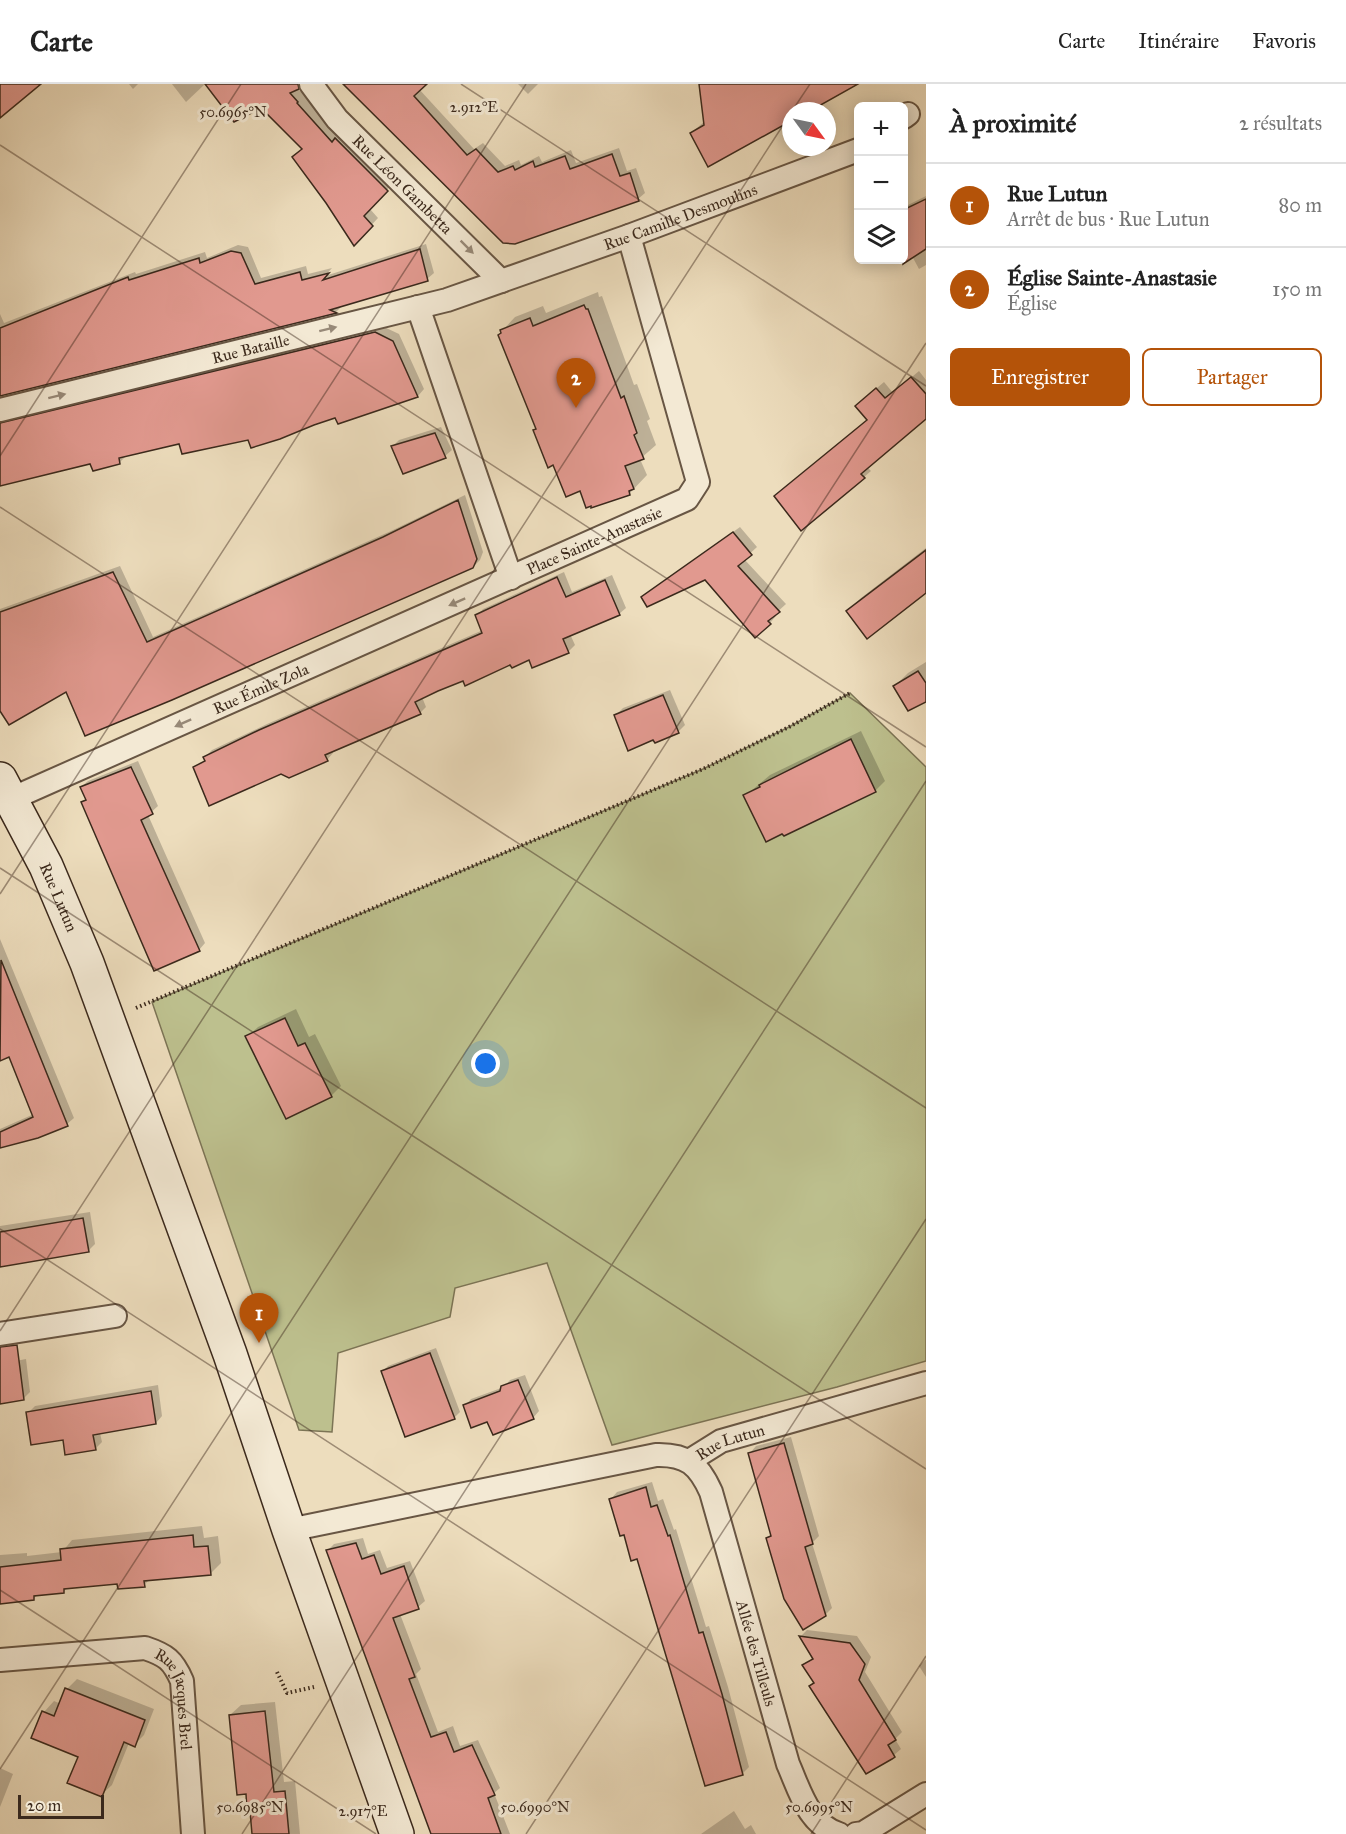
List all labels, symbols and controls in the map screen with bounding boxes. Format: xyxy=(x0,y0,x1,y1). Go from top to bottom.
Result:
text: Carte xyxy=(30,24,93,59)
text: Carte xyxy=(1058,28,1105,54)
text: Itinéraire xyxy=(1138,28,1219,54)
text: Favoris xyxy=(1252,28,1316,54)
text: 2.912°E xyxy=(450,98,498,116)
north arrow xyxy=(782,102,836,156)
map controls xyxy=(854,102,908,264)
button: + xyxy=(854,102,908,156)
text: 50.6965°N xyxy=(199,103,267,121)
text: À proximité xyxy=(950,107,1076,139)
text: 2 résultats xyxy=(1239,111,1322,135)
street label: Rue Léon Gambetta xyxy=(349,130,457,238)
button: − xyxy=(854,156,908,210)
street label: Rue Camille Desmoulins xyxy=(601,179,760,254)
text: Rue Lutun xyxy=(1007,180,1107,207)
text: 1 xyxy=(966,193,973,217)
text: 80 m xyxy=(1279,193,1322,217)
text: Arrêt de bus · Rue Lutun xyxy=(1007,207,1209,231)
button: layers xyxy=(854,210,908,264)
one-way arrow xyxy=(460,240,474,254)
text: Église Sainte-Anastasie xyxy=(1007,264,1217,291)
text: 2 xyxy=(965,277,974,301)
text: 150 m xyxy=(1272,277,1322,301)
text: Église xyxy=(1007,291,1057,315)
one-way arrow xyxy=(318,324,337,334)
street label: Rue Bataille xyxy=(210,330,292,367)
button: Enregistrer xyxy=(950,348,1130,406)
button: Partager xyxy=(1142,348,1322,406)
pin: 2 xyxy=(556,358,596,408)
one-way arrow xyxy=(48,390,66,400)
street label: Place Sainte-Anastasie xyxy=(523,502,665,579)
one-way arrow xyxy=(448,597,466,607)
street label: Rue Émile Zola xyxy=(210,659,312,718)
one-way arrow xyxy=(173,718,191,728)
street label: Rue Lutun xyxy=(36,860,82,935)
your location xyxy=(471,1049,500,1078)
pin: 1 xyxy=(240,1294,278,1343)
street label: Rue Lutun xyxy=(692,1420,767,1464)
street label: Allée des Tilleuls xyxy=(732,1597,781,1709)
street label: Rue Jacques Brel xyxy=(152,1644,196,1751)
scale bar xyxy=(18,1792,104,1820)
text: 20 m xyxy=(27,1796,61,1815)
text: 50.6985°N xyxy=(216,1798,284,1816)
text: 50.6990°N xyxy=(500,1798,570,1816)
text: 50.6995°N xyxy=(785,1798,853,1816)
text: 2.917°E xyxy=(339,1802,388,1820)

